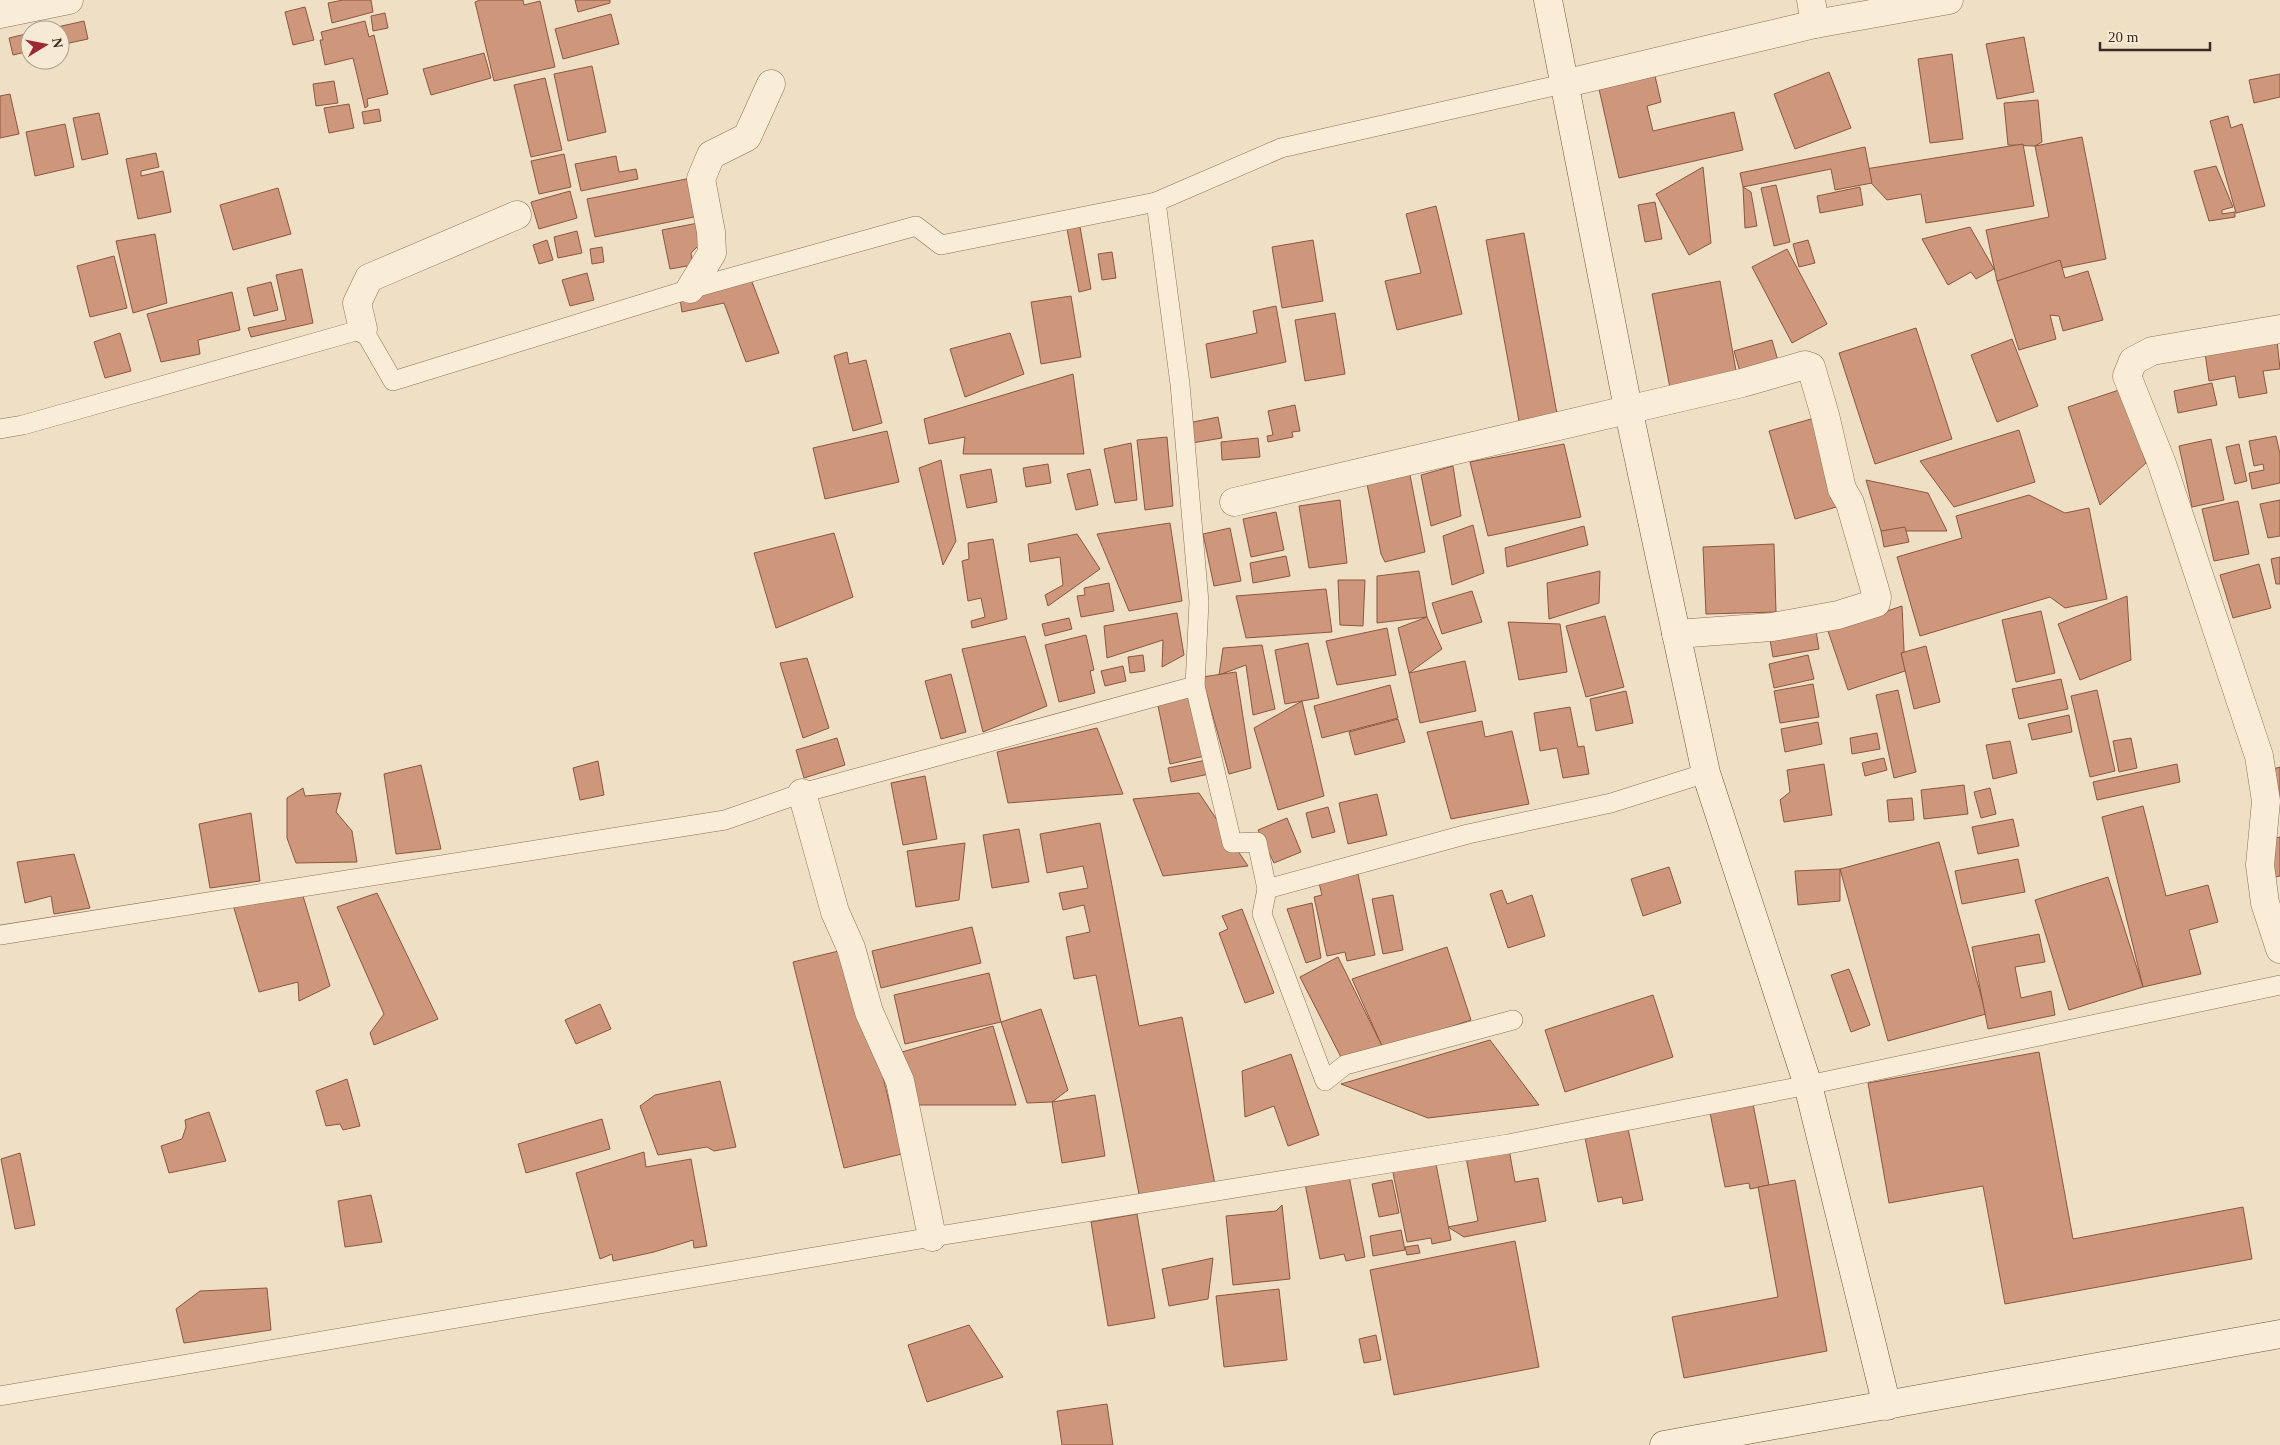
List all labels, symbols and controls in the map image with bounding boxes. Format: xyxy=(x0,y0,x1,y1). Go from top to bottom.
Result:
north arrow xyxy=(20,20,70,70)
scale bar xyxy=(2100,20,2210,52)
text: 20 m xyxy=(2108,29,2139,45)
text: N xyxy=(49,37,66,49)

